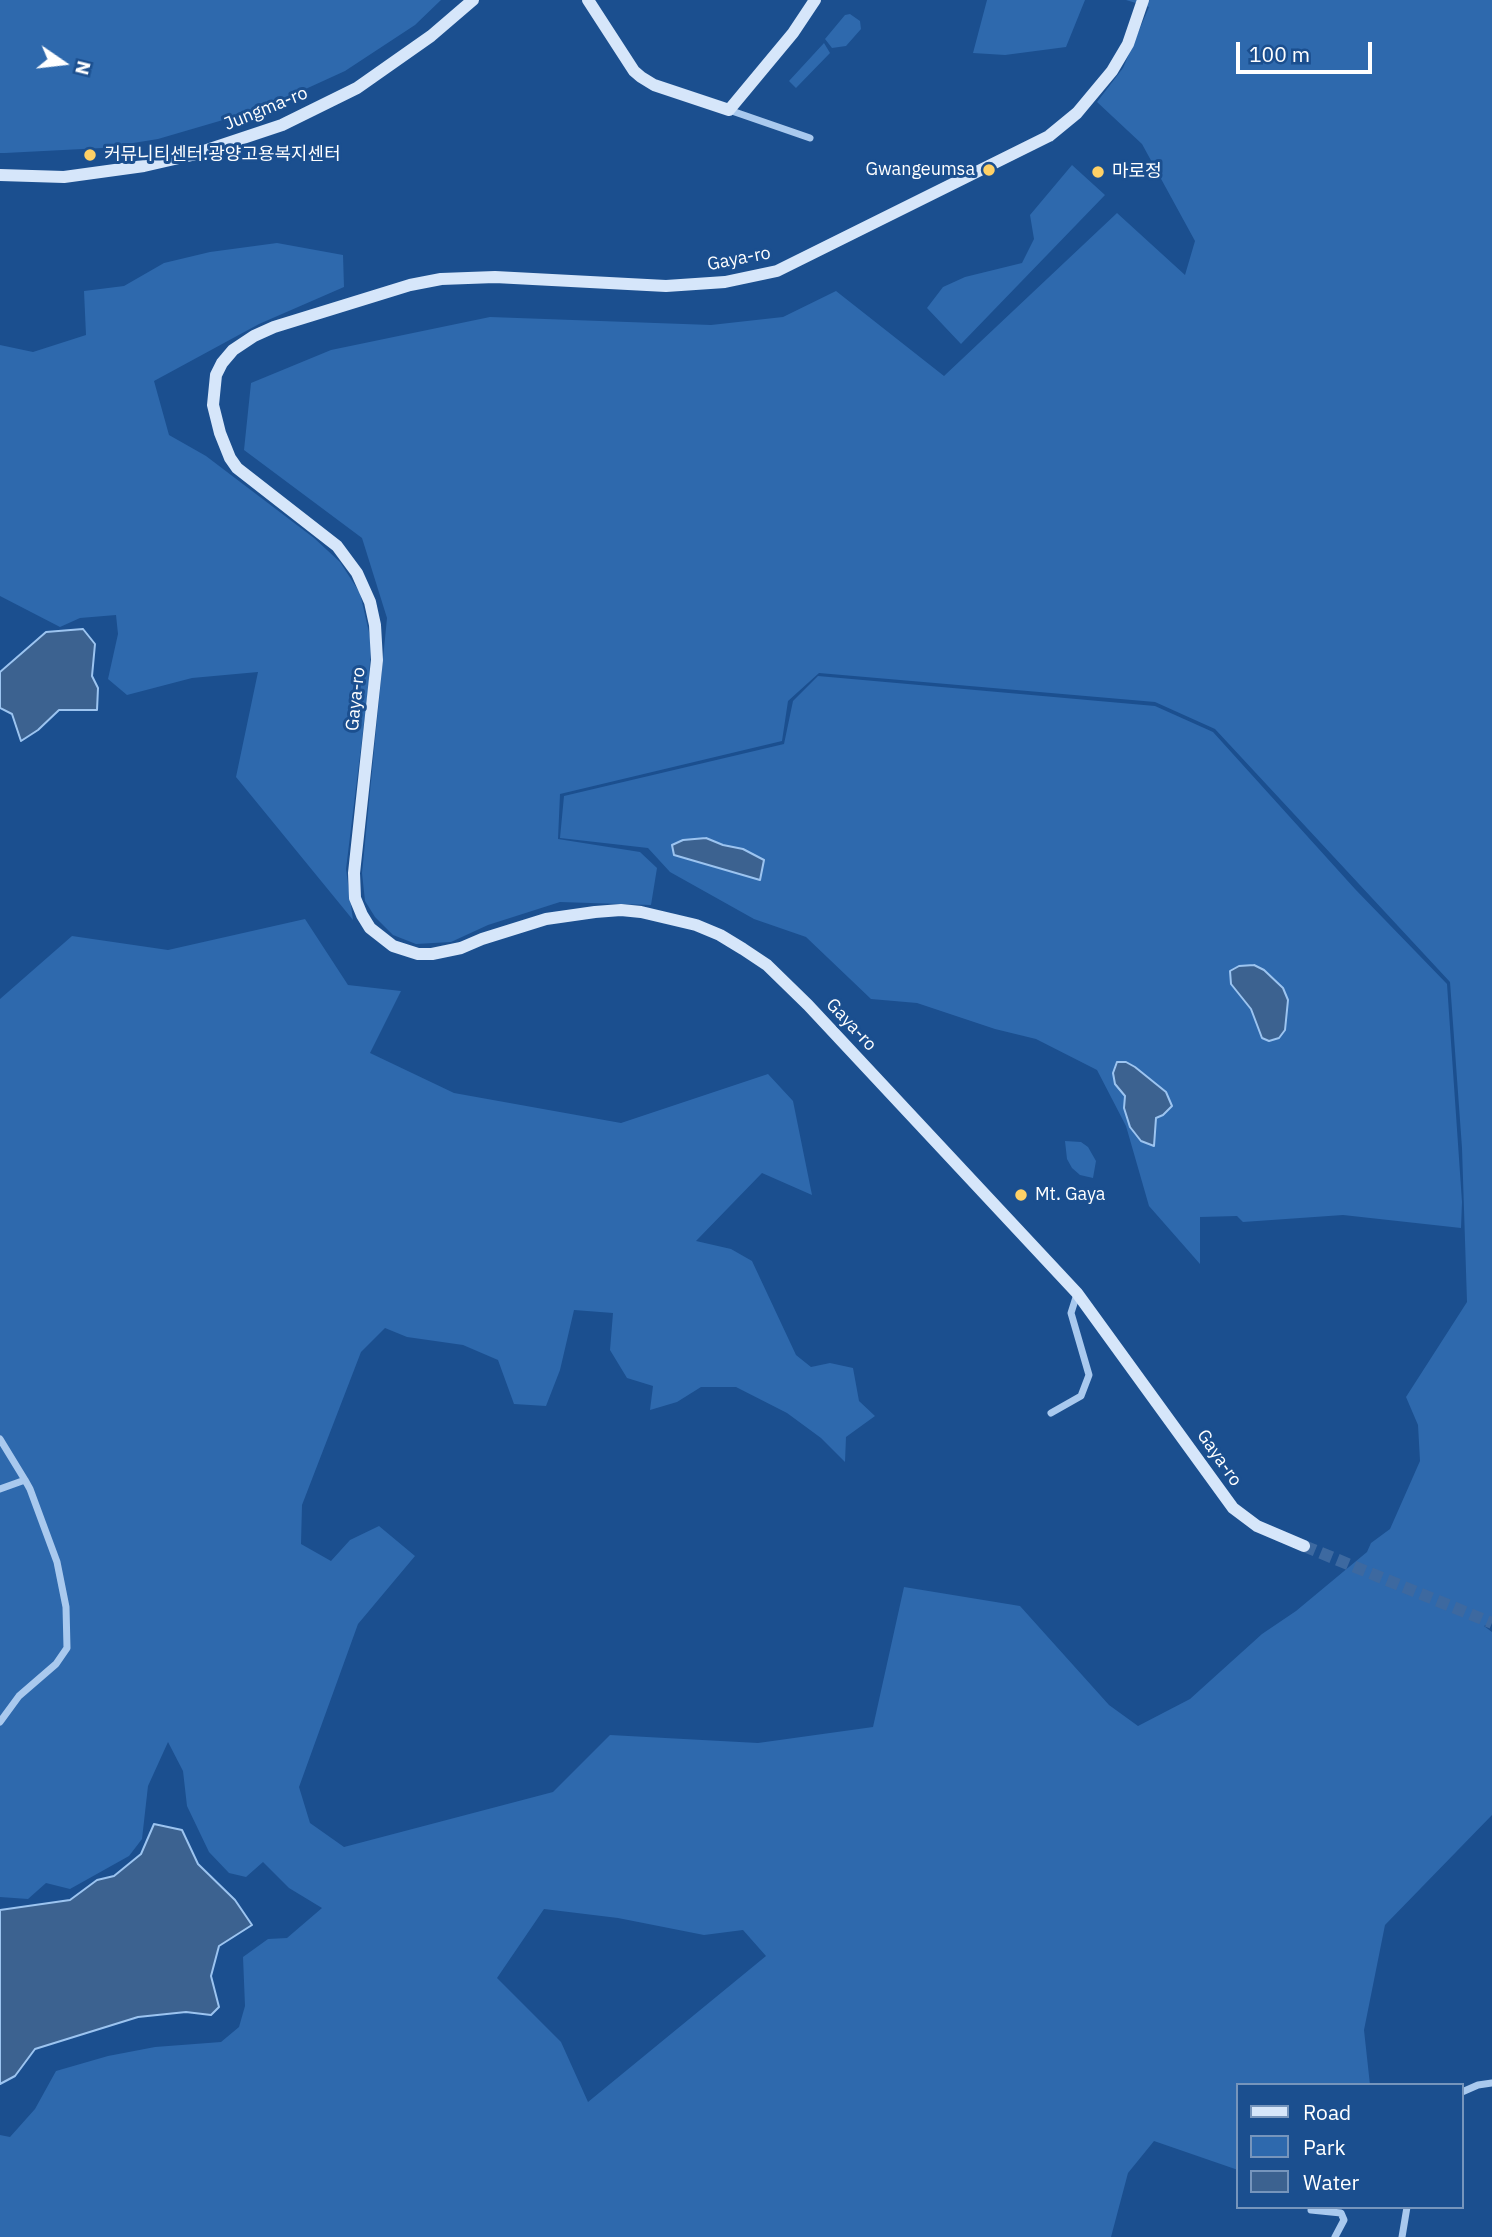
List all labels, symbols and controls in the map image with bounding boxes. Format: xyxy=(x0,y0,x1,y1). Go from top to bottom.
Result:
north arrow xyxy=(28,28,98,98)
scale bar xyxy=(1240,28,1376,72)
text: 100 m xyxy=(1249,40,1310,68)
text: N xyxy=(70,58,97,78)
street label: Jungma-ro xyxy=(221,82,311,136)
place label: 커뮤니티센터.광양고용복지센터 xyxy=(104,144,341,166)
marker: 커뮤니티센터.광양고용복지센터 xyxy=(82,147,98,163)
place label: Gwangeumsa xyxy=(865,159,975,181)
place label: 마로정 xyxy=(1112,161,1162,183)
marker: Gwangeumsa xyxy=(981,162,997,178)
marker: 마로정 xyxy=(1090,164,1106,180)
street label: Gaya-ro xyxy=(705,242,773,276)
street label: Gaya-ro xyxy=(342,666,370,732)
street label: Gaya-ro xyxy=(821,994,881,1056)
place label: Mt. Gaya xyxy=(1035,1184,1105,1206)
marker: Mt. Gaya xyxy=(1013,1187,1029,1203)
street label: Gaya-ro xyxy=(1192,1426,1246,1490)
legend xyxy=(1236,2083,1464,2209)
text: Road xyxy=(1303,2098,1351,2126)
text: Park xyxy=(1303,2133,1346,2161)
text: Water xyxy=(1303,2168,1359,2196)

